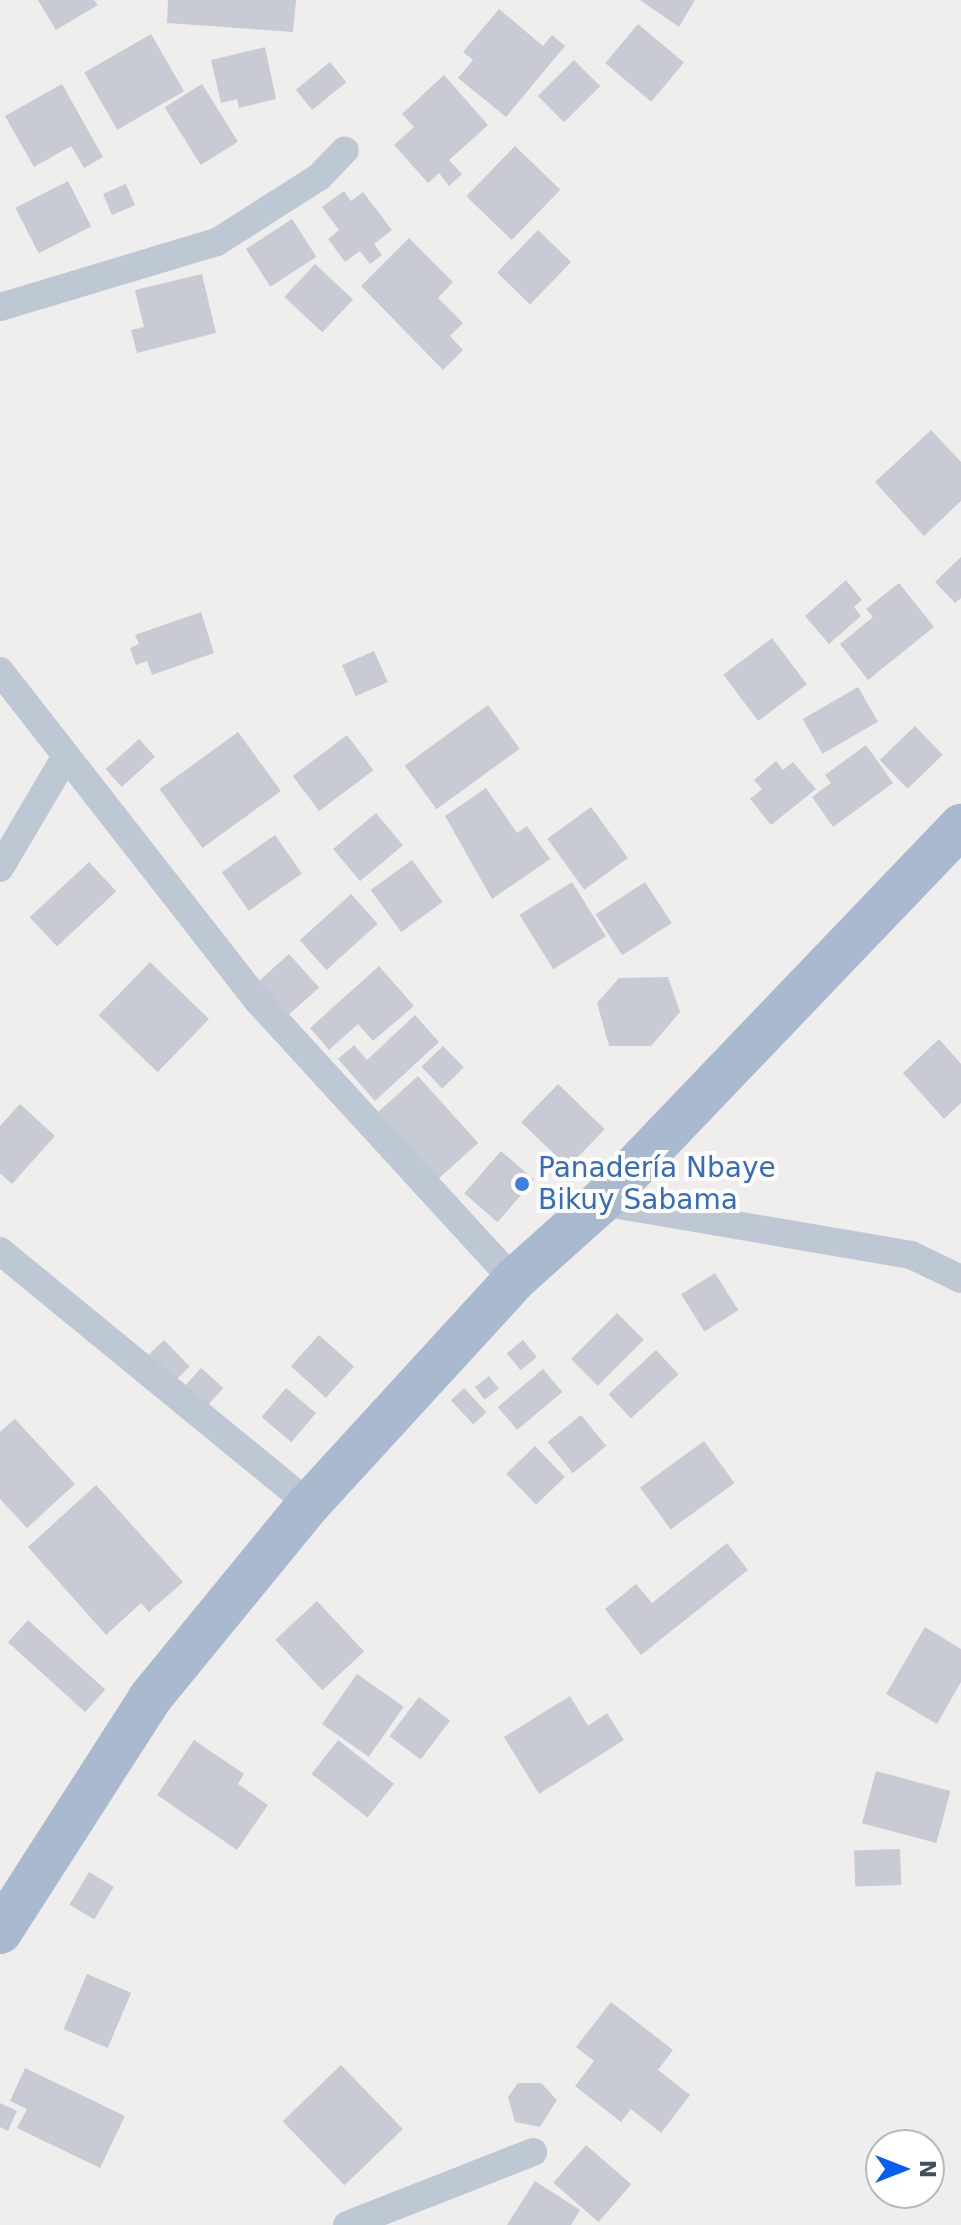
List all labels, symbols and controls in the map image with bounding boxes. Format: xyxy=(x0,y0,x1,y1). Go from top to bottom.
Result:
place label: Panadería Nbaye Bikuy Sabama xyxy=(538,1151,776,1217)
marker: Panadería Nbaye Bikuy Sabama xyxy=(513,1175,531,1193)
north arrow xyxy=(865,2129,945,2209)
text: N xyxy=(915,2160,940,2178)

